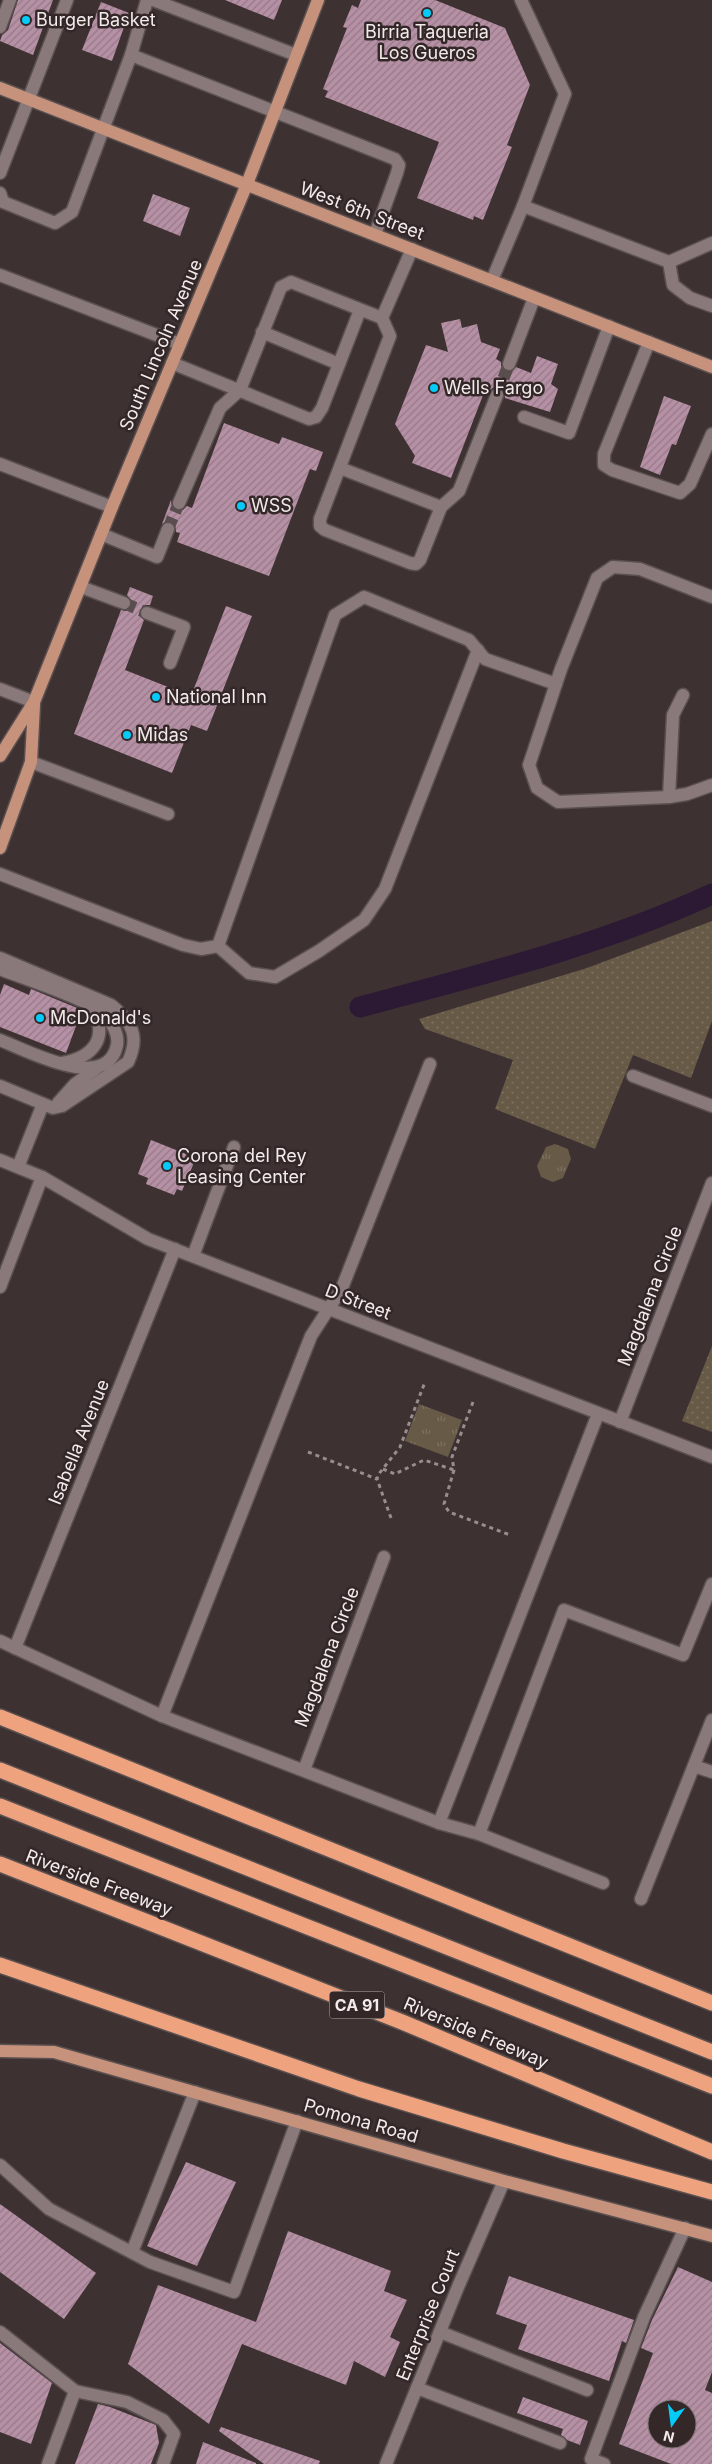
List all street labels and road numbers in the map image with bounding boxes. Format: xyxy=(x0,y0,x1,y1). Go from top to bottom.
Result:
street label: West 6th Street xyxy=(297,177,427,244)
street label: South Lincoln Avenue xyxy=(115,256,206,434)
street label: Magdalena Circle xyxy=(613,1223,686,1369)
street label: D Street xyxy=(322,1279,394,1324)
street label: Isabella Avenue xyxy=(44,1376,113,1507)
street label: Magdalena Circle xyxy=(290,1584,363,1730)
street label: Riverside Freeway xyxy=(23,1845,175,1920)
road number: CA 91 xyxy=(330,1992,384,2018)
street label: Riverside Freeway xyxy=(401,1993,552,2073)
street label: Pomona Road xyxy=(302,2094,421,2147)
street label: Enterprise Court xyxy=(392,2246,463,2384)

